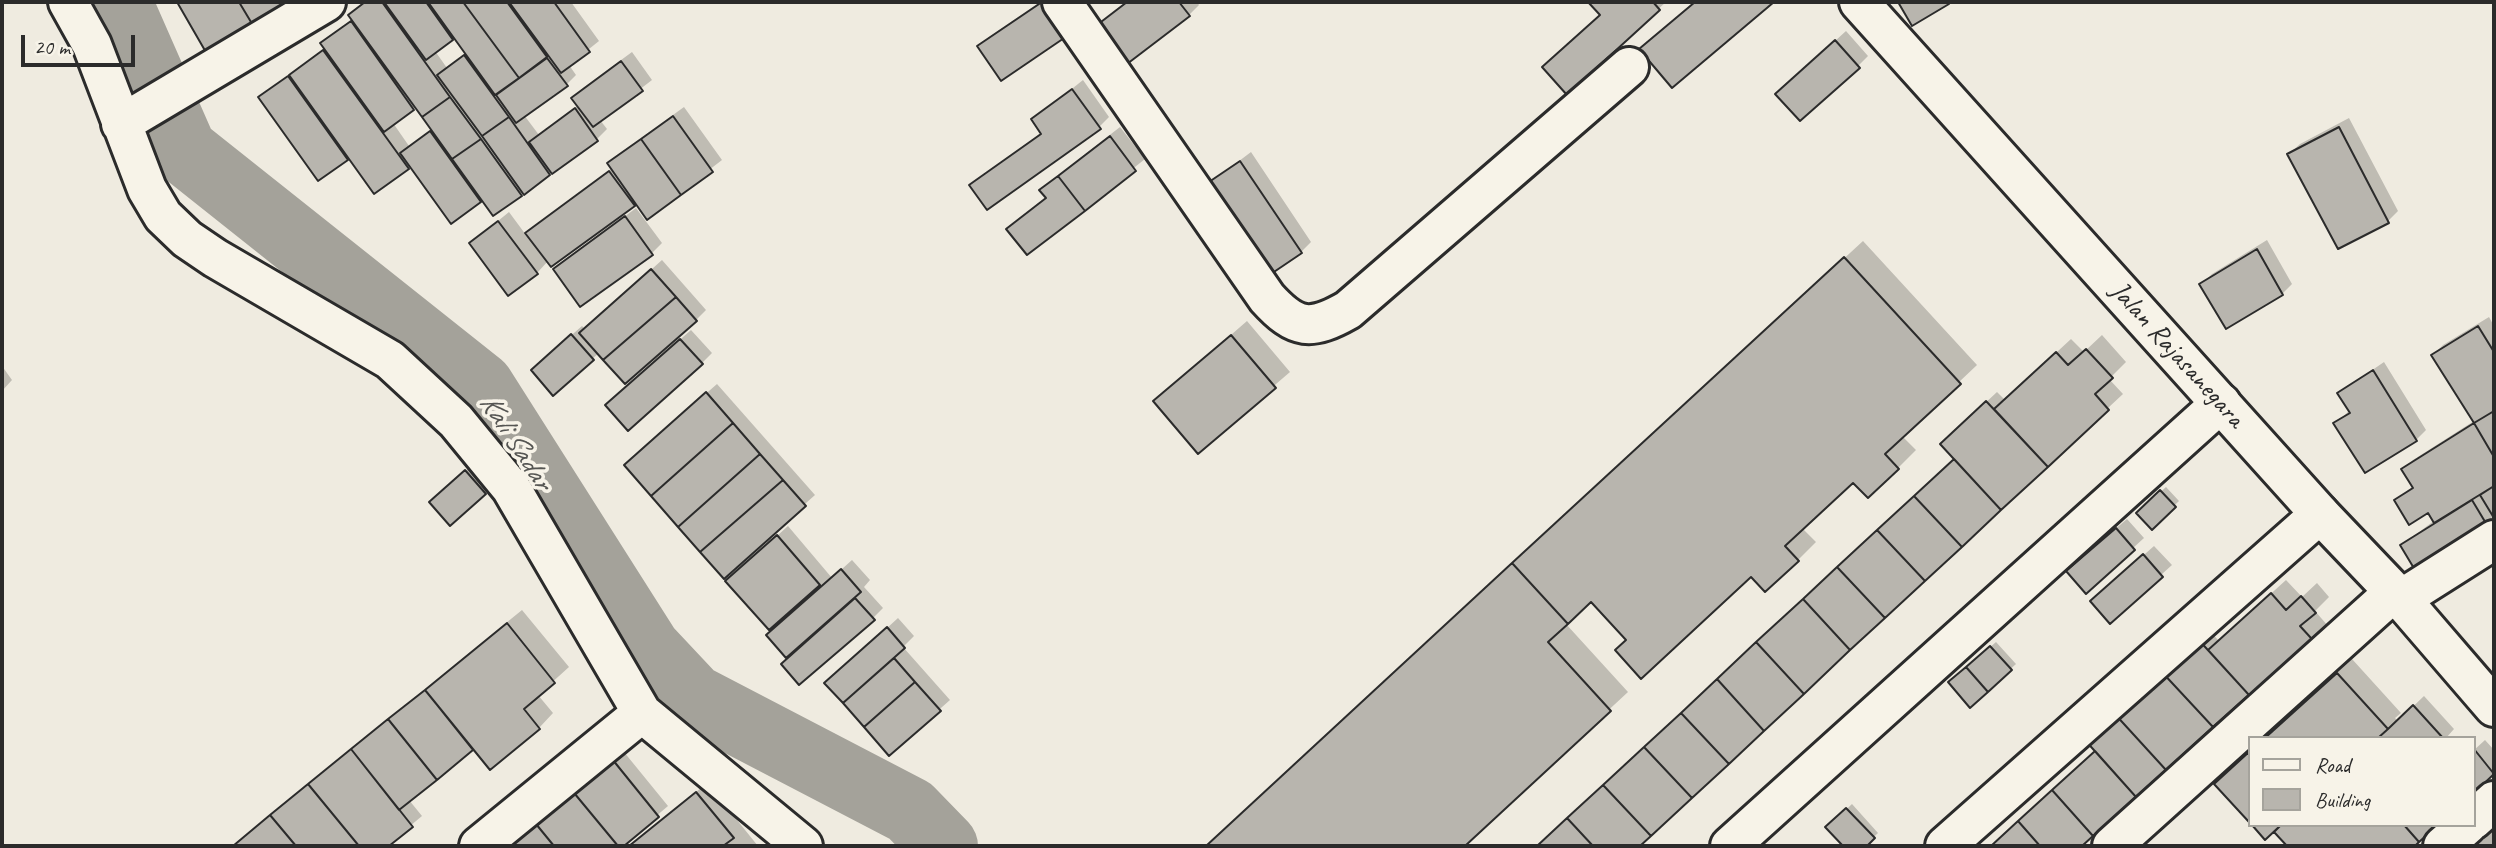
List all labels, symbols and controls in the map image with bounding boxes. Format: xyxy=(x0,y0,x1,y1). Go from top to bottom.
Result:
scale bar xyxy=(24,21,138,65)
text: 20 m xyxy=(34,34,70,60)
street label: Jalan Rajasanegara xyxy=(2103,275,2251,435)
water label: Kali Sadar xyxy=(471,387,559,497)
legend xyxy=(2248,736,2475,827)
text: Road xyxy=(2315,752,2350,778)
text: Building xyxy=(2315,787,2370,813)

